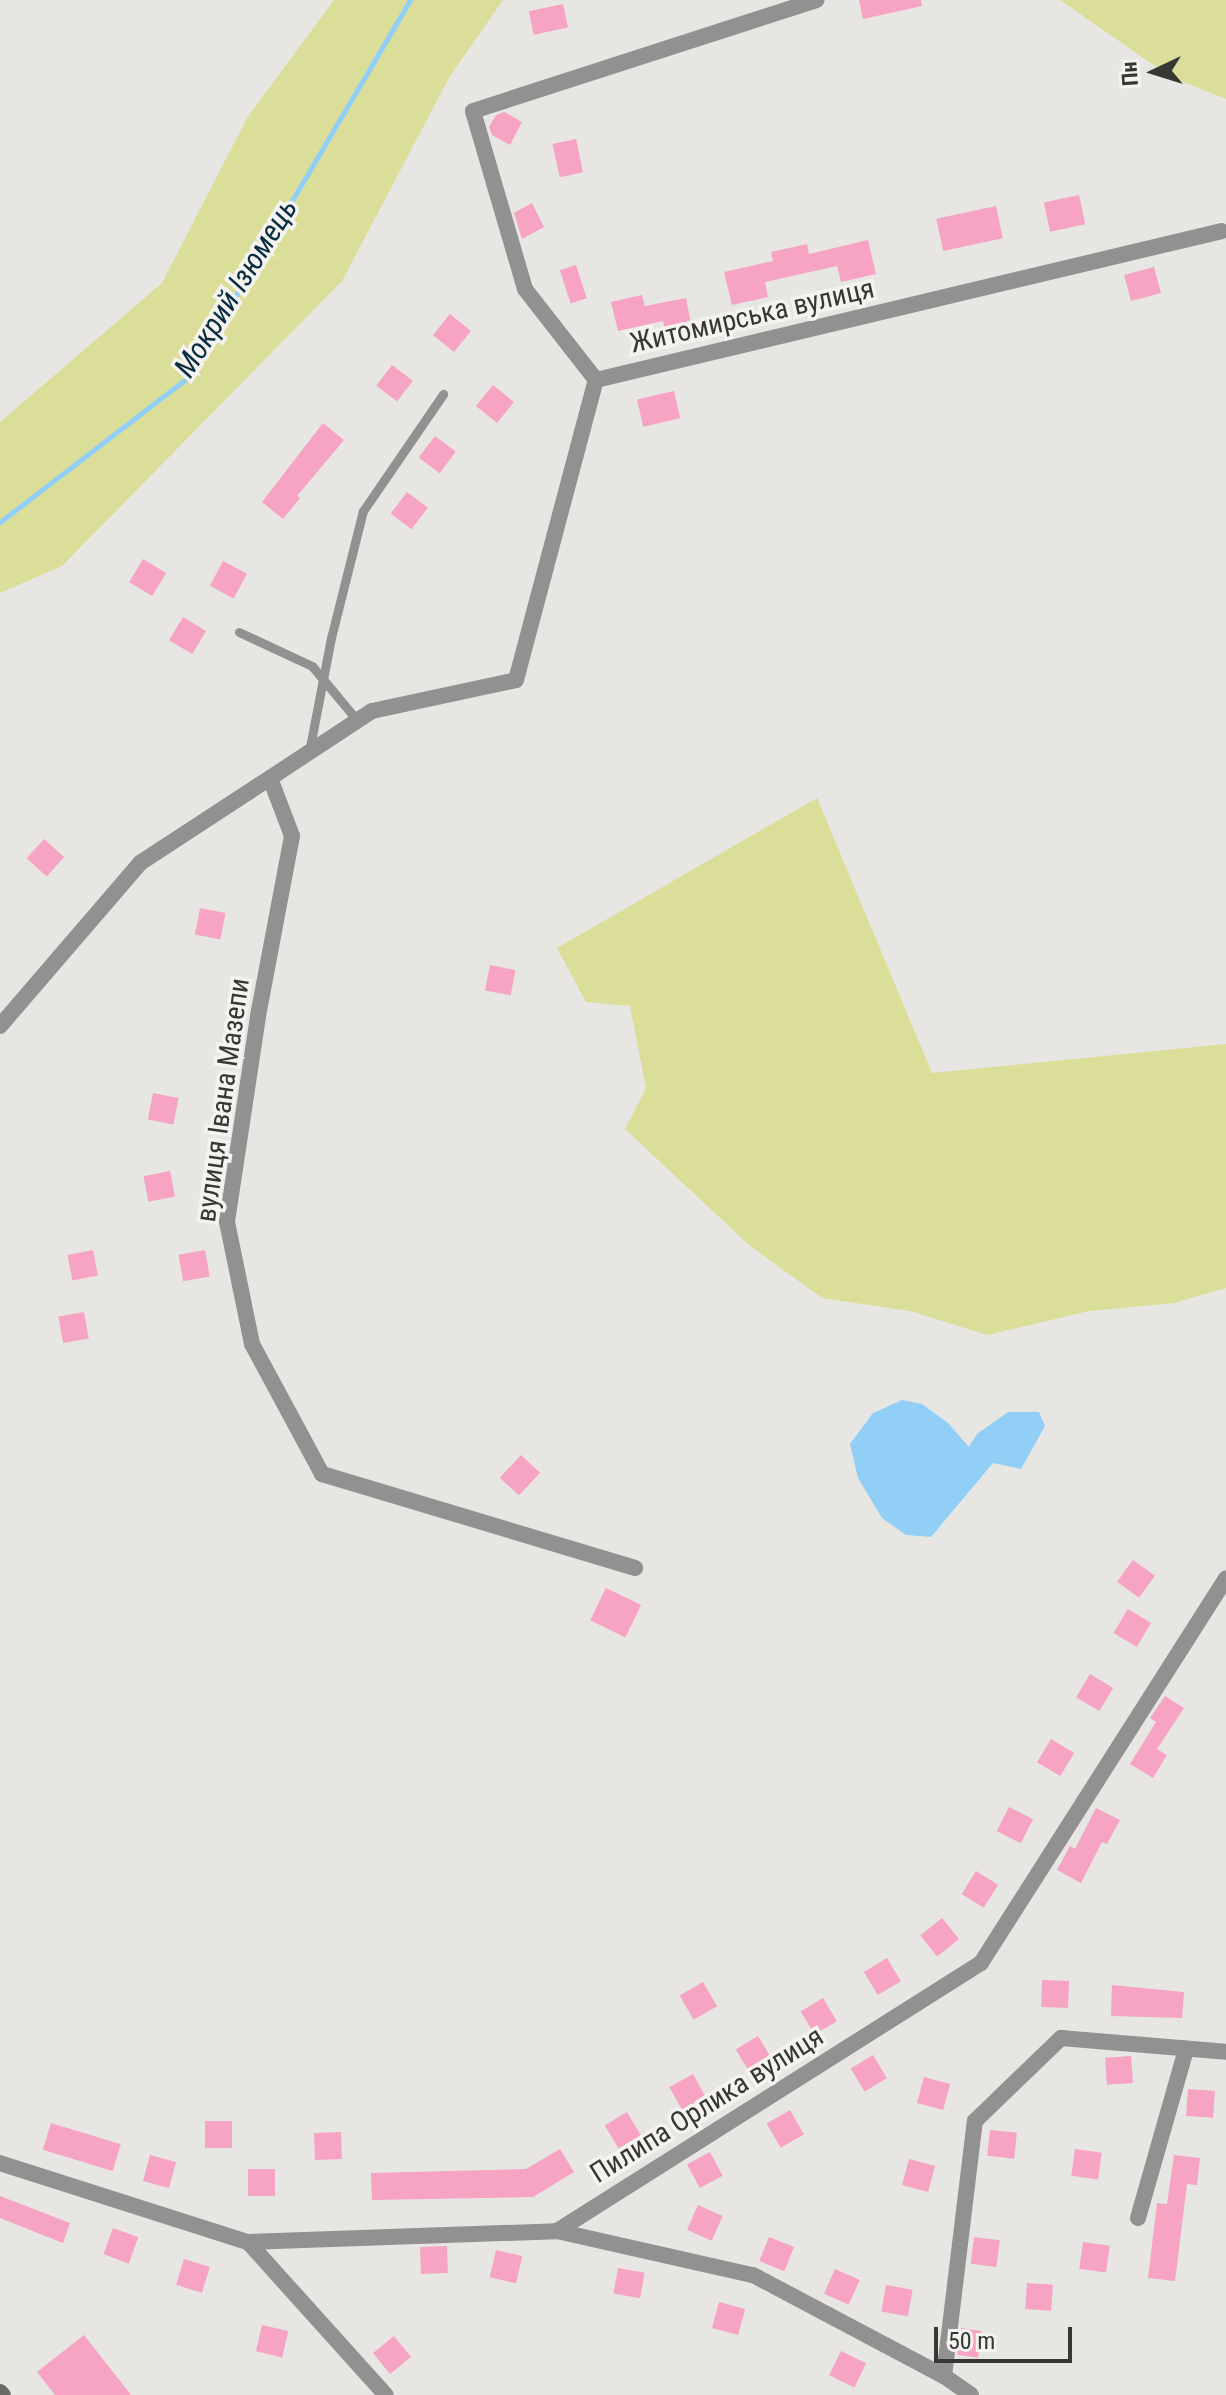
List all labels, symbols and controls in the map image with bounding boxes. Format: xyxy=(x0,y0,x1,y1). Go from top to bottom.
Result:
north arrow xyxy=(1114,32,1194,112)
text: Пн xyxy=(1116,61,1143,87)
water label: Мокрий Ізюмець xyxy=(167,192,305,384)
street label: Житомирська вулиця xyxy=(627,272,877,360)
street label: вулиця Івана Мазепи xyxy=(189,976,257,1224)
street label: Пилипа Орлика вулиця xyxy=(584,2020,830,2190)
scale bar xyxy=(938,2311,1076,2361)
text: 50 m xyxy=(948,2327,995,2355)

